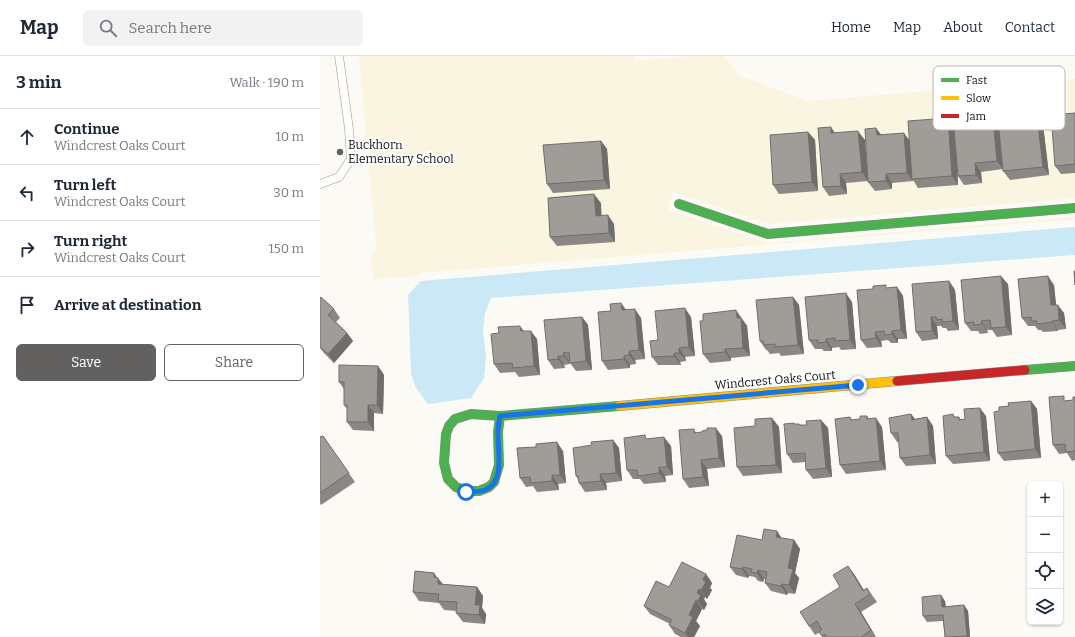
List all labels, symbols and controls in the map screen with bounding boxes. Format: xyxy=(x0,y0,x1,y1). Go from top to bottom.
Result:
search box xyxy=(83,10,363,46)
text: Map xyxy=(20,16,59,39)
icon: search xyxy=(97,17,119,39)
text: Search here xyxy=(129,19,212,37)
text: Home xyxy=(831,19,871,36)
text: Map xyxy=(893,19,921,36)
text: About xyxy=(943,19,983,36)
text: Contact xyxy=(1005,19,1055,36)
legend xyxy=(933,66,1065,130)
text: 3 min xyxy=(16,72,61,93)
text: Fast xyxy=(966,74,987,87)
text: Walk · 190 m xyxy=(229,75,304,90)
text: Slow xyxy=(966,92,991,105)
text: Jam xyxy=(965,110,986,123)
text: Continue xyxy=(54,120,120,138)
icon: ahead xyxy=(16,126,38,148)
text: 10 m xyxy=(275,129,304,144)
text: Windcrest Oaks Court xyxy=(54,138,185,153)
place label: Buckhorn Elementary School xyxy=(348,138,454,166)
marker: Buckhorn Elementary School xyxy=(335,147,345,157)
text: Turn left xyxy=(54,176,116,194)
icon: left xyxy=(16,182,38,204)
text: 30 m xyxy=(273,185,304,200)
text: Windcrest Oaks Court xyxy=(54,194,185,209)
text: Turn right xyxy=(54,232,127,250)
icon: right xyxy=(16,238,38,260)
text: 150 m xyxy=(268,241,304,256)
text: Windcrest Oaks Court xyxy=(54,250,185,265)
icon: arrive xyxy=(16,294,38,316)
text: Arrive at destination xyxy=(54,296,201,314)
button: Save xyxy=(16,344,156,381)
button: Share xyxy=(164,344,304,381)
street label: Windcrest Oaks Court xyxy=(714,368,837,392)
route end xyxy=(849,376,867,394)
map controls xyxy=(1027,481,1063,625)
button: + xyxy=(1027,481,1063,517)
route start xyxy=(457,483,475,501)
button: − xyxy=(1027,517,1063,553)
button: locate xyxy=(1027,553,1063,589)
button: layers xyxy=(1027,589,1063,625)

